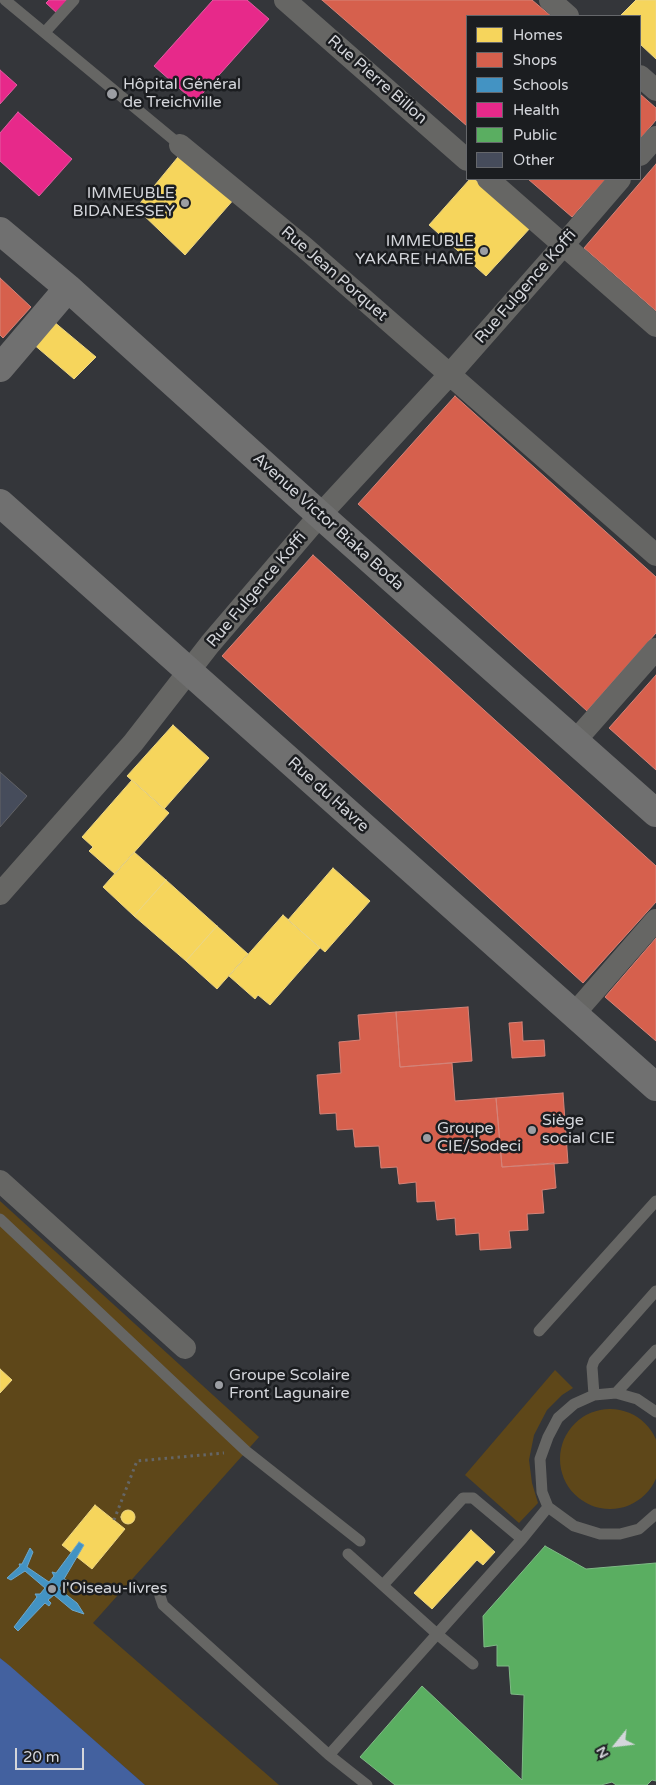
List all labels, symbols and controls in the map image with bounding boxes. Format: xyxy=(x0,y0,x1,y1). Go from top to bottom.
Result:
legend xyxy=(466,15,641,180)
text: Homes xyxy=(513,26,563,44)
street label: Rue Pierre Billon xyxy=(323,32,431,128)
text: Shops xyxy=(513,51,557,69)
place label: Hôpital Général de Treichville xyxy=(123,75,241,113)
text: Schools xyxy=(513,76,569,94)
marker: Hôpital Général de Treichville xyxy=(105,87,119,101)
text: Health xyxy=(513,101,560,119)
text: Public xyxy=(513,126,557,144)
text: Other xyxy=(513,151,554,169)
place label: IMMEUBLE BIDANESSEY xyxy=(72,184,175,222)
marker: IMMEUBLE BIDANESSEY xyxy=(179,197,191,209)
street label: Rue Jean Porquet xyxy=(277,222,391,326)
street label: Rue Fulgence Koffi xyxy=(471,226,581,348)
place label: IMMEUBLE YAKARE HAME xyxy=(355,232,474,270)
marker: IMMEUBLE YAKARE HAME xyxy=(478,245,490,257)
street label: Avenue Victor Biaka Boda xyxy=(249,449,407,595)
street label: Rue Fulgence Koffi xyxy=(203,528,311,652)
street label: Rue du Havre xyxy=(283,754,373,836)
place label: Siège social CIE xyxy=(542,1111,615,1149)
place label: Groupe CIE/Sodeci xyxy=(437,1119,521,1157)
marker: Siège social CIE xyxy=(526,1124,538,1136)
marker: Groupe CIE/Sodeci xyxy=(421,1132,433,1144)
place label: Groupe Scolaire Front Lagunaire xyxy=(229,1366,350,1404)
marker: Groupe Scolaire Front Lagunaire xyxy=(213,1379,225,1391)
place label: l'Oiseau-livres xyxy=(62,1579,167,1599)
marker: l'Oiseau-livres xyxy=(46,1583,58,1595)
north arrow xyxy=(591,1720,641,1770)
scale bar xyxy=(18,1738,86,1770)
text: N xyxy=(592,1743,613,1762)
text: 20 m xyxy=(23,1748,60,1766)

